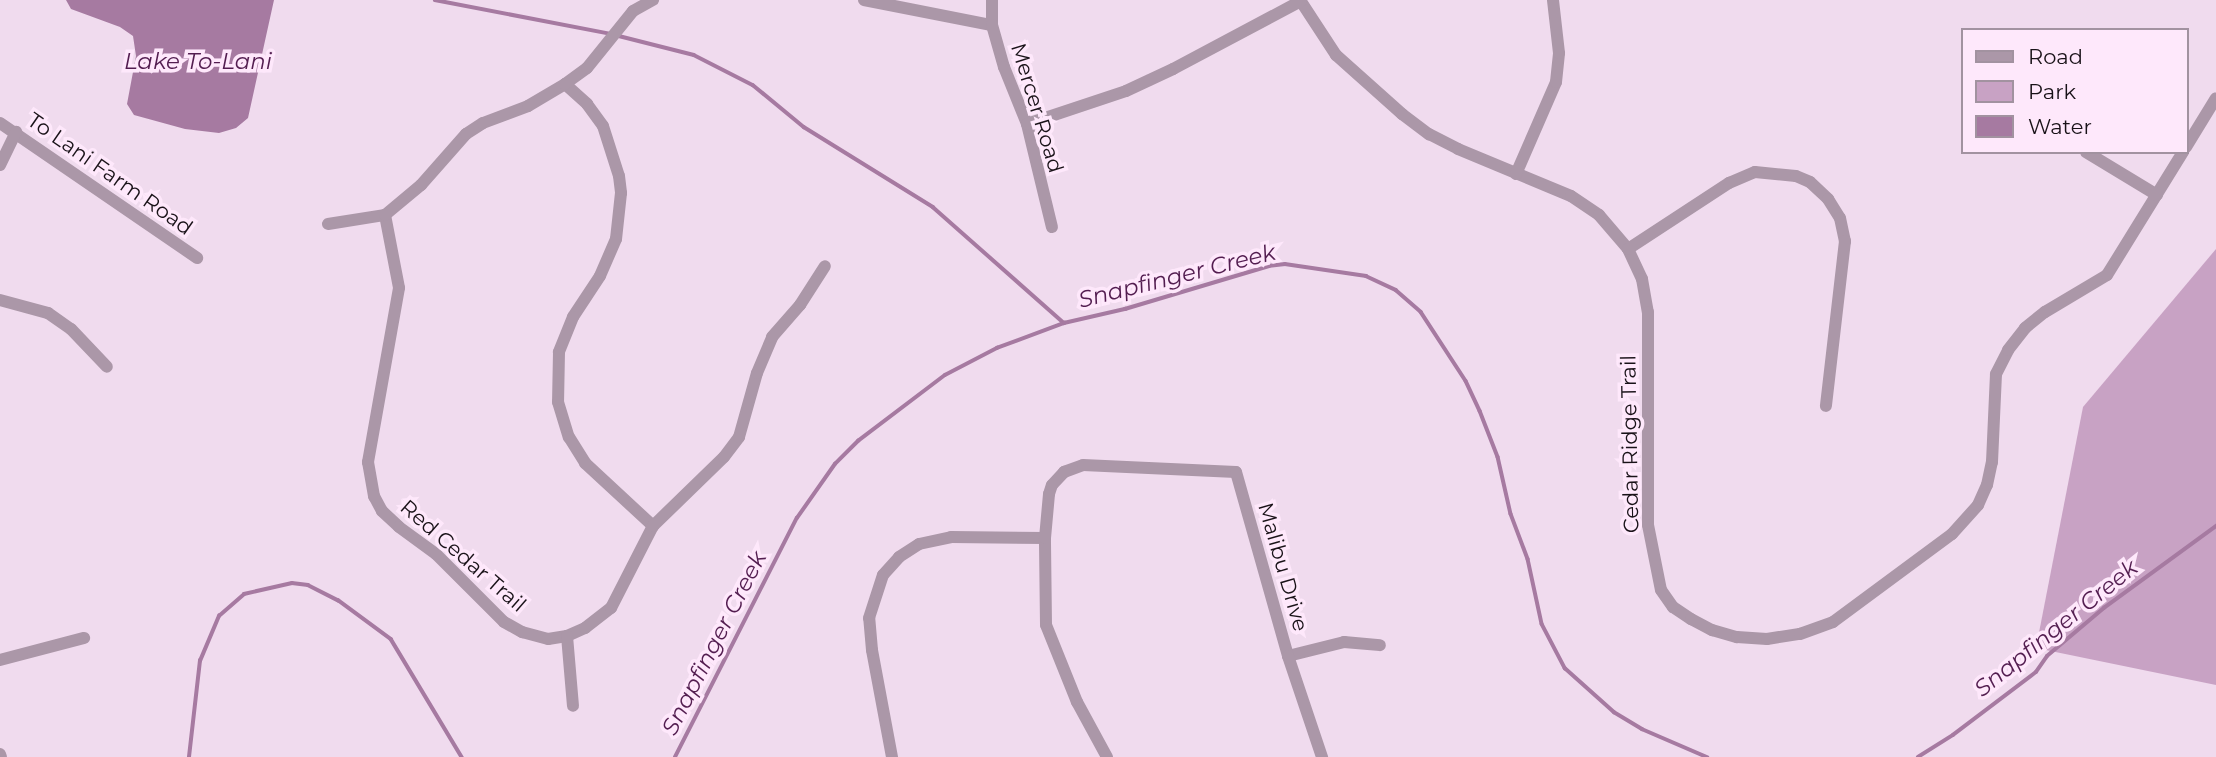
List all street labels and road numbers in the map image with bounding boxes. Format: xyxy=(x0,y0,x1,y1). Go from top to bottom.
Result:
street label: Mercer Road xyxy=(1005,40,1069,176)
street label: To Lani Farm Road xyxy=(23,108,197,240)
street label: Cedar Ridge Trail xyxy=(1616,355,1644,533)
street label: Red Cedar Trail xyxy=(395,495,531,617)
street label: Malibu Drive xyxy=(1253,500,1313,634)

